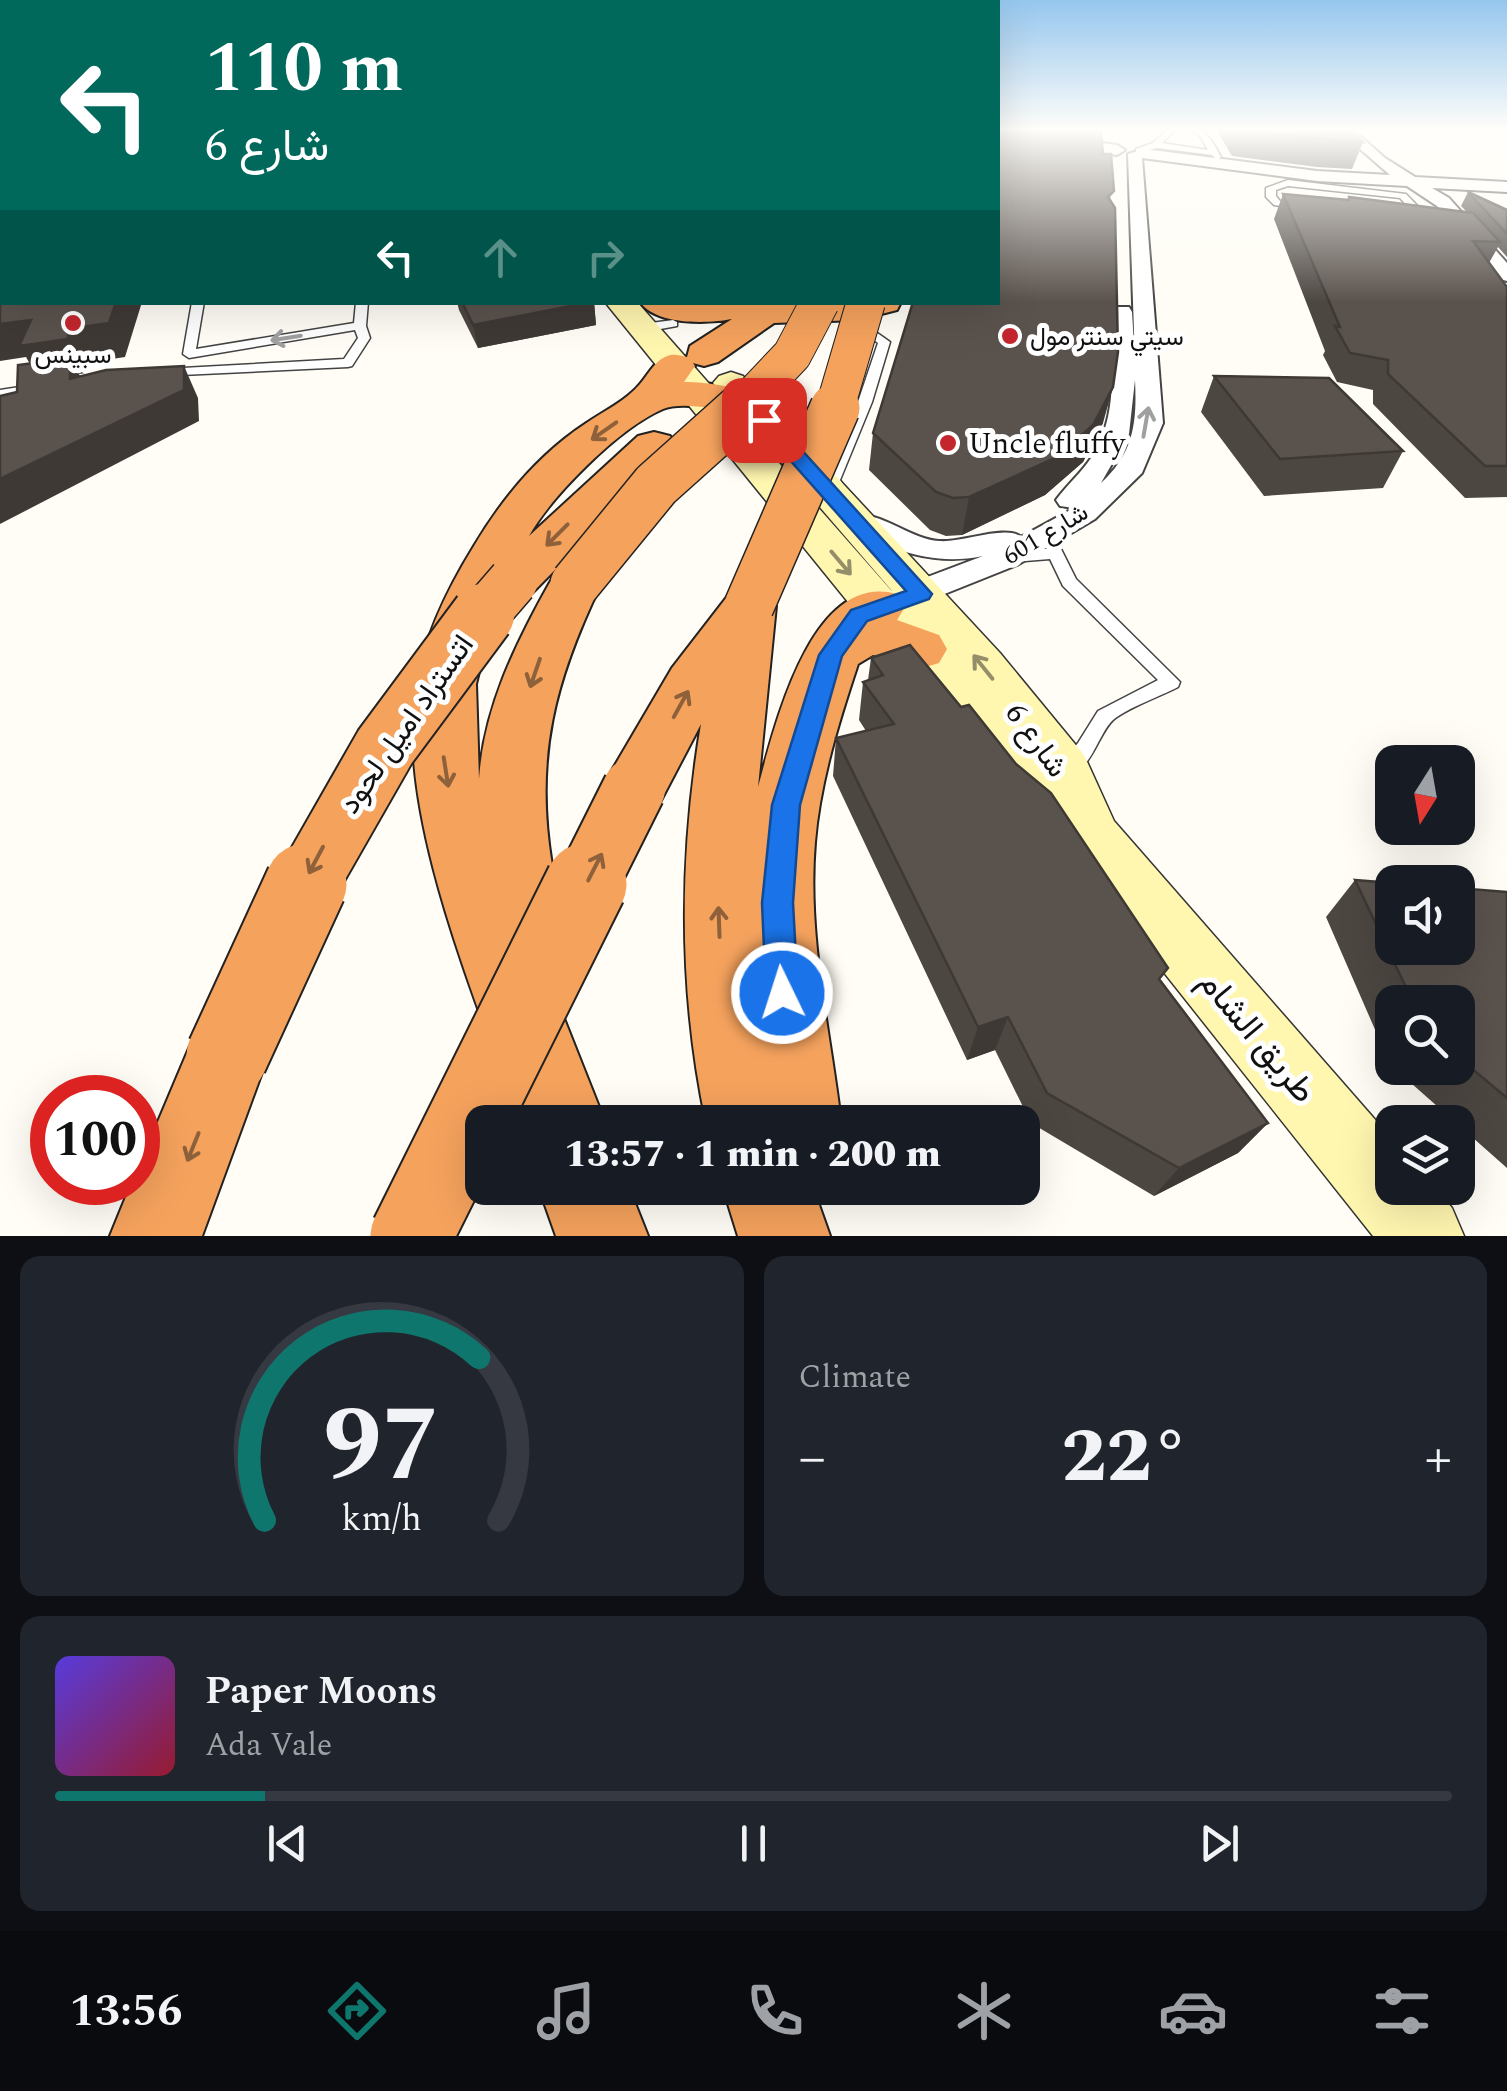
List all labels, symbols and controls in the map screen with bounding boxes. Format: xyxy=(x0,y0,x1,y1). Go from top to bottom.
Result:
text: 110 m xyxy=(205,16,403,122)
icon: left xyxy=(40,40,170,170)
text: شارع 6 xyxy=(205,112,329,181)
icon: left xyxy=(368,230,423,285)
icon: ahead xyxy=(473,230,528,285)
icon: right xyxy=(578,230,633,285)
marker: سبينس xyxy=(62,312,84,334)
place label: سيتي سنتر مول xyxy=(1030,319,1184,357)
marker: سيتي سنتر مول xyxy=(999,325,1021,347)
one-way arrow xyxy=(270,329,303,348)
place label: سبينس xyxy=(35,337,111,375)
pin xyxy=(722,378,807,463)
icon: arrive xyxy=(737,393,792,448)
one-way arrow xyxy=(1137,406,1156,438)
one-way arrow xyxy=(591,420,618,441)
place label: Uncle fluffy xyxy=(968,421,1127,467)
marker: Uncle fluffy xyxy=(937,432,959,454)
street label: شارع 601 xyxy=(996,494,1096,575)
one-way arrow xyxy=(545,522,569,546)
one-way arrow xyxy=(830,550,852,576)
street label: اتستراد اميل لحود xyxy=(328,625,486,824)
one-way arrow xyxy=(972,654,994,680)
one-way arrow xyxy=(524,656,542,688)
one-way arrow xyxy=(672,689,692,719)
street label: شارع 6 xyxy=(993,694,1079,788)
north arrow xyxy=(1375,745,1475,845)
map controls xyxy=(1375,745,1475,1205)
one-way arrow xyxy=(437,755,456,788)
one-way arrow xyxy=(306,845,325,875)
one-way arrow xyxy=(587,853,606,883)
button: sound xyxy=(1375,865,1475,965)
one-way arrow xyxy=(710,907,729,939)
position arrow xyxy=(730,941,834,1045)
street label: طريق الشام xyxy=(1185,958,1329,1116)
button: search xyxy=(1375,985,1475,1085)
speed limit sign: 100 xyxy=(30,1075,160,1205)
button: layers xyxy=(1375,1105,1475,1205)
text: 13:57 · 1 min · 200 m xyxy=(564,1126,941,1184)
one-way arrow xyxy=(182,1131,200,1161)
text: Climate xyxy=(799,1353,911,1402)
text: 97 xyxy=(323,1368,440,1526)
text: 22° xyxy=(1061,1401,1189,1515)
text: − xyxy=(799,1417,826,1500)
text: + xyxy=(1424,1417,1452,1500)
text: km/h xyxy=(342,1492,422,1547)
text: Paper Moons xyxy=(205,1663,437,1721)
text: Ada Vale xyxy=(205,1721,332,1770)
icon: previous xyxy=(260,1816,315,1871)
icon: pause xyxy=(726,1816,781,1871)
icon: next xyxy=(1192,1816,1247,1871)
icon: directions xyxy=(322,1976,392,2046)
icon: music xyxy=(531,1976,601,2046)
icon: phone xyxy=(740,1976,810,2046)
icon: climate xyxy=(949,1976,1019,2046)
icon: car xyxy=(1158,1976,1228,2046)
icon: filters xyxy=(1367,1976,1437,2046)
text: 13:56 xyxy=(70,1977,183,2046)

